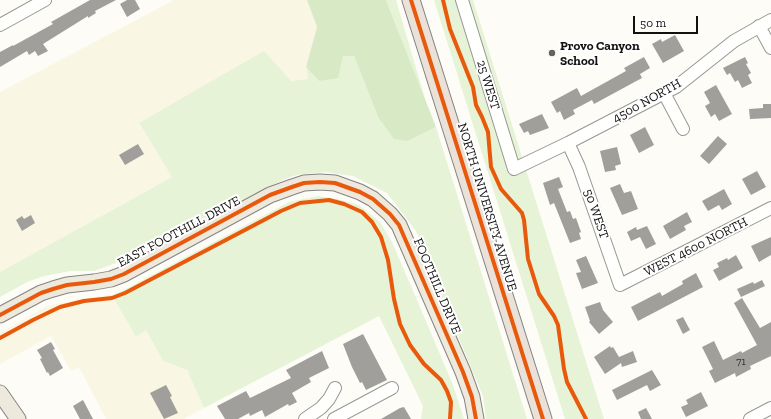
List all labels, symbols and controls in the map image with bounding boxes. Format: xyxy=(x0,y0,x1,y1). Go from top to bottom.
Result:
scale bar xyxy=(635,8,700,34)
text: 50 m xyxy=(640,16,666,30)
place label: Provo Canyon School xyxy=(560,38,640,69)
marker: Provo Canyon School xyxy=(547,48,557,58)
street label: 25 WEST xyxy=(473,58,503,112)
street label: 4500 NORTH xyxy=(610,76,684,126)
street label: NORTH UNIVERSITY AVENUE xyxy=(454,121,520,293)
street label: 50 WEST xyxy=(580,187,612,241)
street label: EAST FOOTHILL DRIVE xyxy=(115,193,243,271)
street label: WEST 4600 NORTH xyxy=(642,214,750,280)
street label: FOOTHILL DRIVE xyxy=(410,236,464,336)
house number: 71 xyxy=(736,355,746,369)

